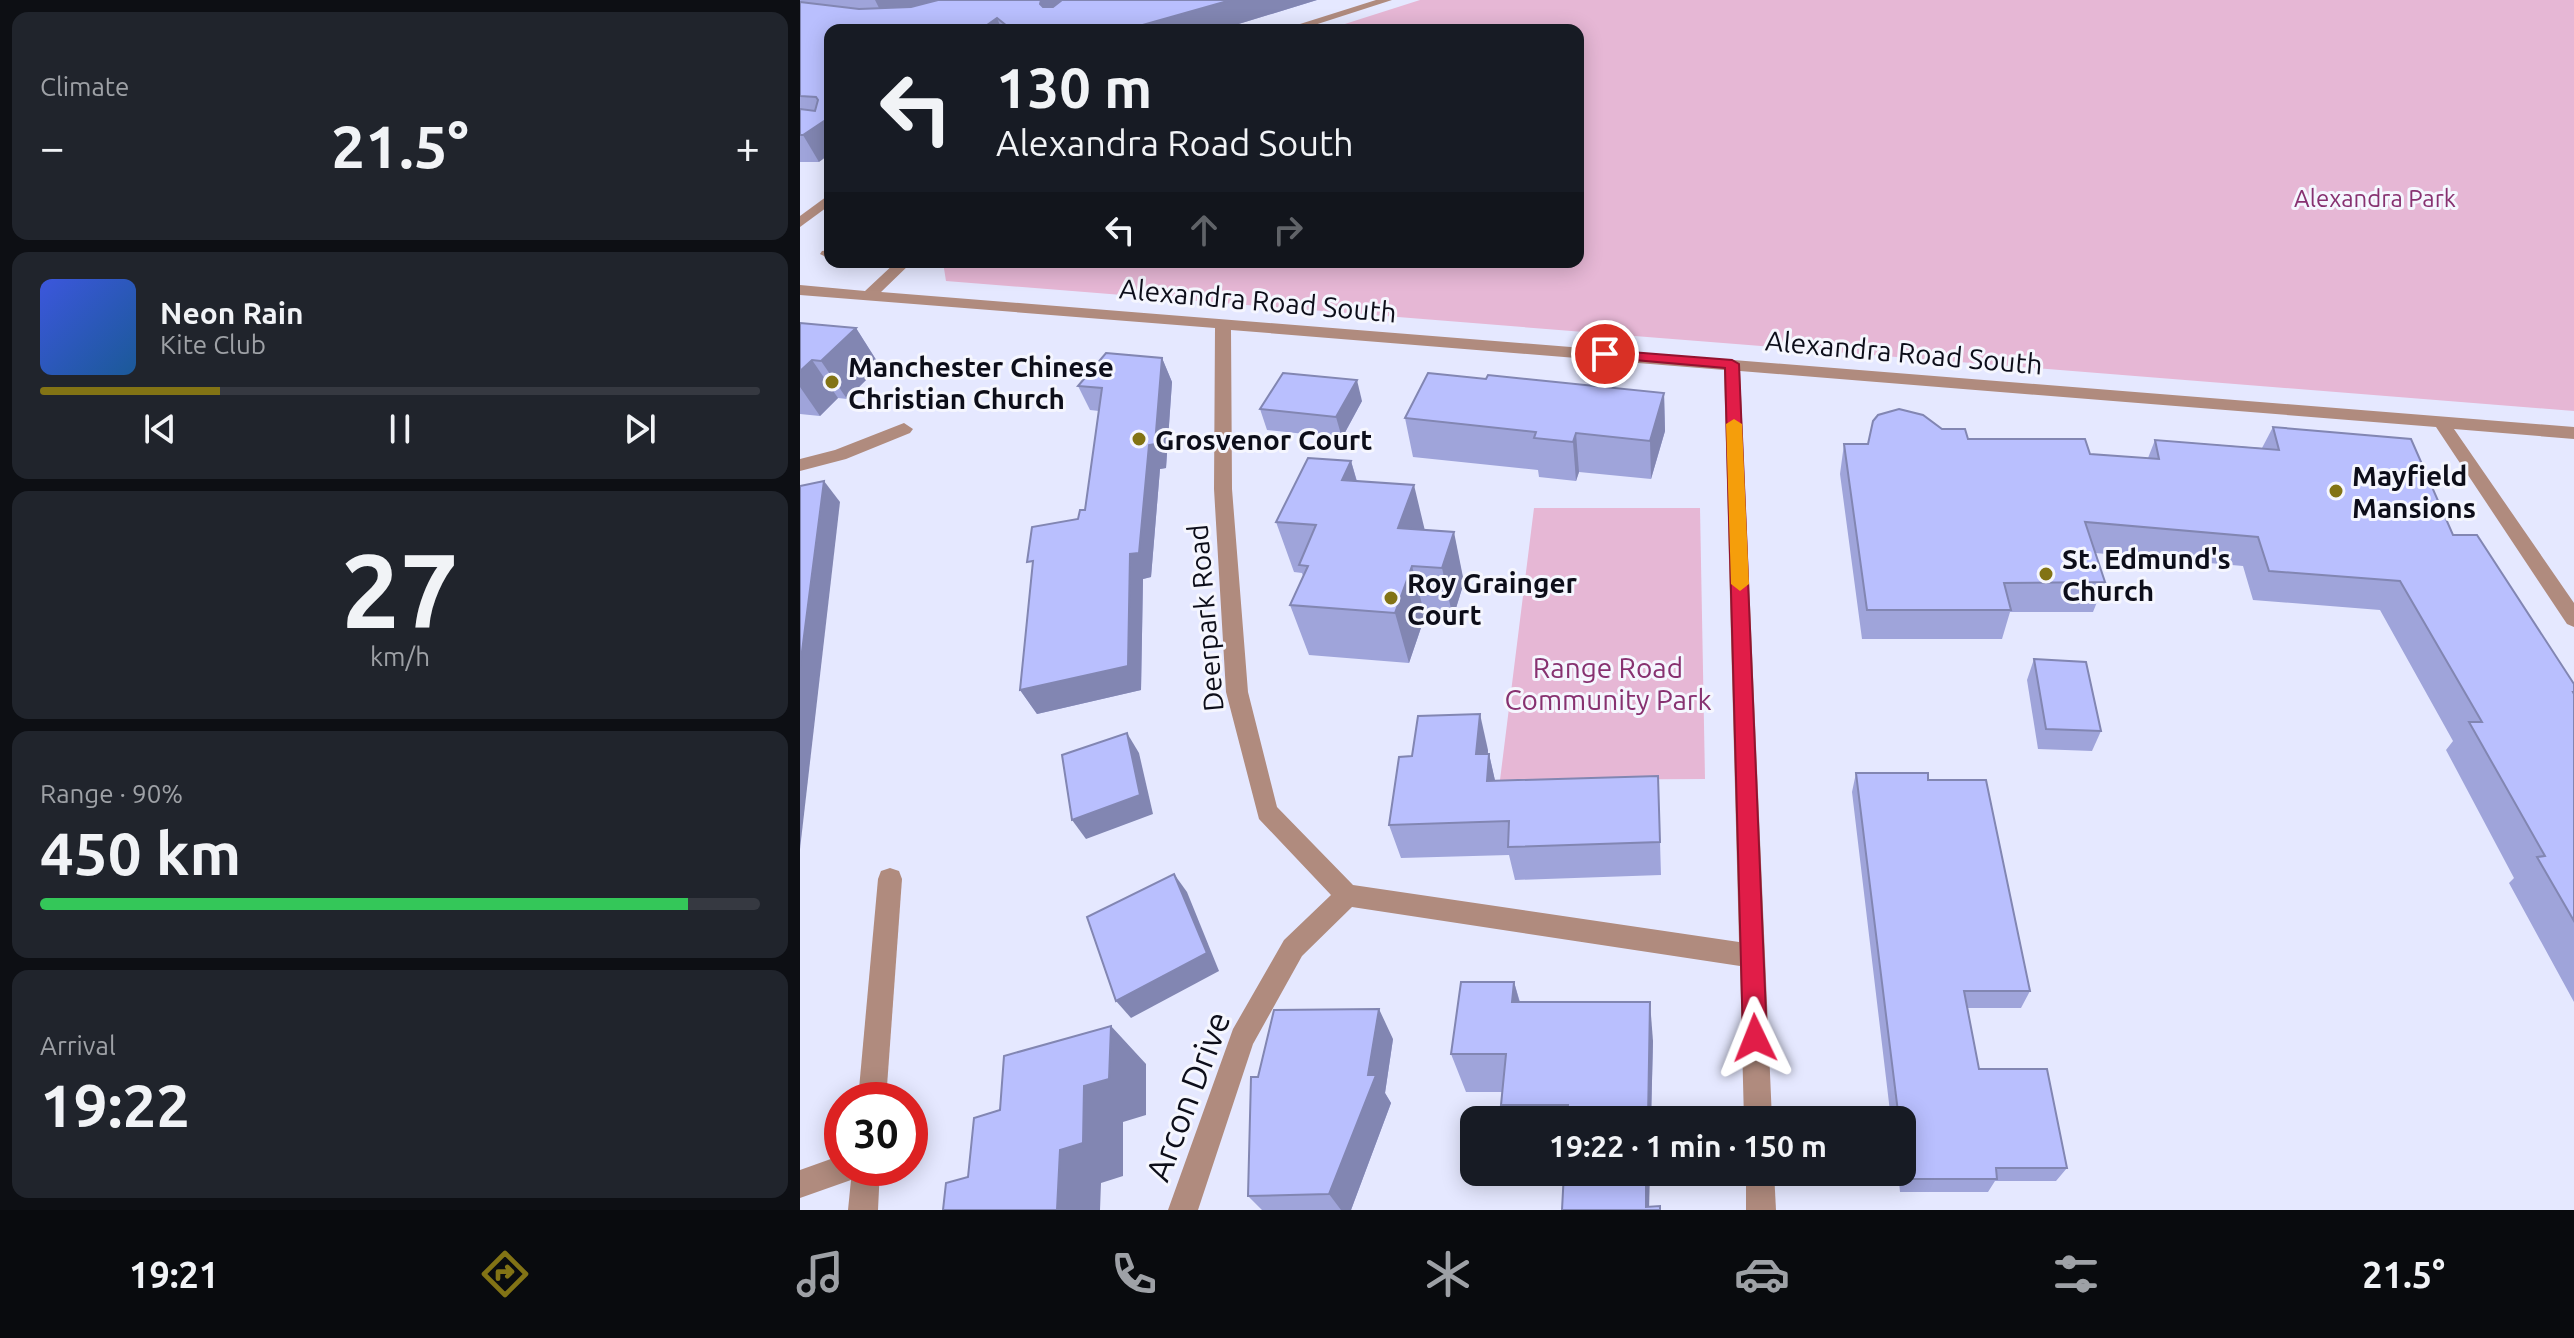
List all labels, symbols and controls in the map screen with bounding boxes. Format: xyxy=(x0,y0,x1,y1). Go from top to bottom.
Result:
icon: left xyxy=(864,56,968,160)
text: 130 m xyxy=(996,56,1152,119)
text: Climate xyxy=(40,72,129,101)
text: 21.5° xyxy=(331,112,469,179)
text: − xyxy=(40,122,65,171)
text: + xyxy=(735,122,760,171)
text: Alexandra Road South xyxy=(996,122,1354,163)
park label: Alexandra Park xyxy=(2294,185,2456,212)
icon: left xyxy=(1098,208,1142,252)
icon: ahead xyxy=(1182,208,1226,252)
icon: right xyxy=(1266,208,1310,252)
street label: Alexandra Road South xyxy=(1118,272,1398,328)
text: Neon Rain xyxy=(160,296,304,330)
pin xyxy=(1571,320,1639,388)
street label: Alexandra Road South xyxy=(1764,324,2044,380)
text: Kite Club xyxy=(160,330,266,359)
icon: arrive xyxy=(1583,332,1627,376)
place label: Manchester Chinese Christian Church xyxy=(848,351,1114,414)
marker: Manchester Chinese Christian Church xyxy=(823,373,841,391)
icon: previous xyxy=(138,407,182,451)
icon: pause xyxy=(378,407,422,451)
icon: next xyxy=(618,407,662,451)
place label: Grosvenor Court xyxy=(1155,424,1372,455)
marker: Grosvenor Court xyxy=(1130,430,1148,448)
place label: Mayfield Mansions xyxy=(2352,460,2476,523)
marker: Mayfield Mansions xyxy=(2327,482,2345,500)
street label: Deerpark Road xyxy=(1181,523,1229,713)
text: 27 xyxy=(341,531,459,648)
place label: St. Edmund's Church xyxy=(2062,543,2231,606)
marker: St. Edmund's Church xyxy=(2037,565,2055,583)
place label: Roy Grainger Court xyxy=(1407,567,1578,630)
marker: Roy Grainger Court xyxy=(1382,589,1400,607)
text: km/h xyxy=(370,642,430,671)
park label: Range Road Community Park xyxy=(1504,652,1712,715)
text: Range · 90% xyxy=(40,779,183,808)
text: 450 km xyxy=(40,819,241,886)
position arrow xyxy=(1713,996,1797,1080)
street label: Arcon Drive xyxy=(1137,1006,1237,1186)
text: Arrival xyxy=(40,1031,116,1060)
text: 19:22 xyxy=(40,1071,190,1138)
speed limit sign: 30 xyxy=(824,1082,928,1186)
text: 19:22 · 1 min · 150 m xyxy=(1549,1129,1827,1163)
icon: directions xyxy=(477,1246,533,1302)
icon: music xyxy=(792,1246,848,1302)
icon: phone xyxy=(1106,1246,1162,1302)
icon: climate xyxy=(1420,1246,1476,1302)
icon: car xyxy=(1734,1246,1790,1302)
icon: filters xyxy=(2048,1246,2104,1302)
text: 19:21 xyxy=(129,1254,219,1295)
text: 21.5° xyxy=(2362,1254,2445,1295)

